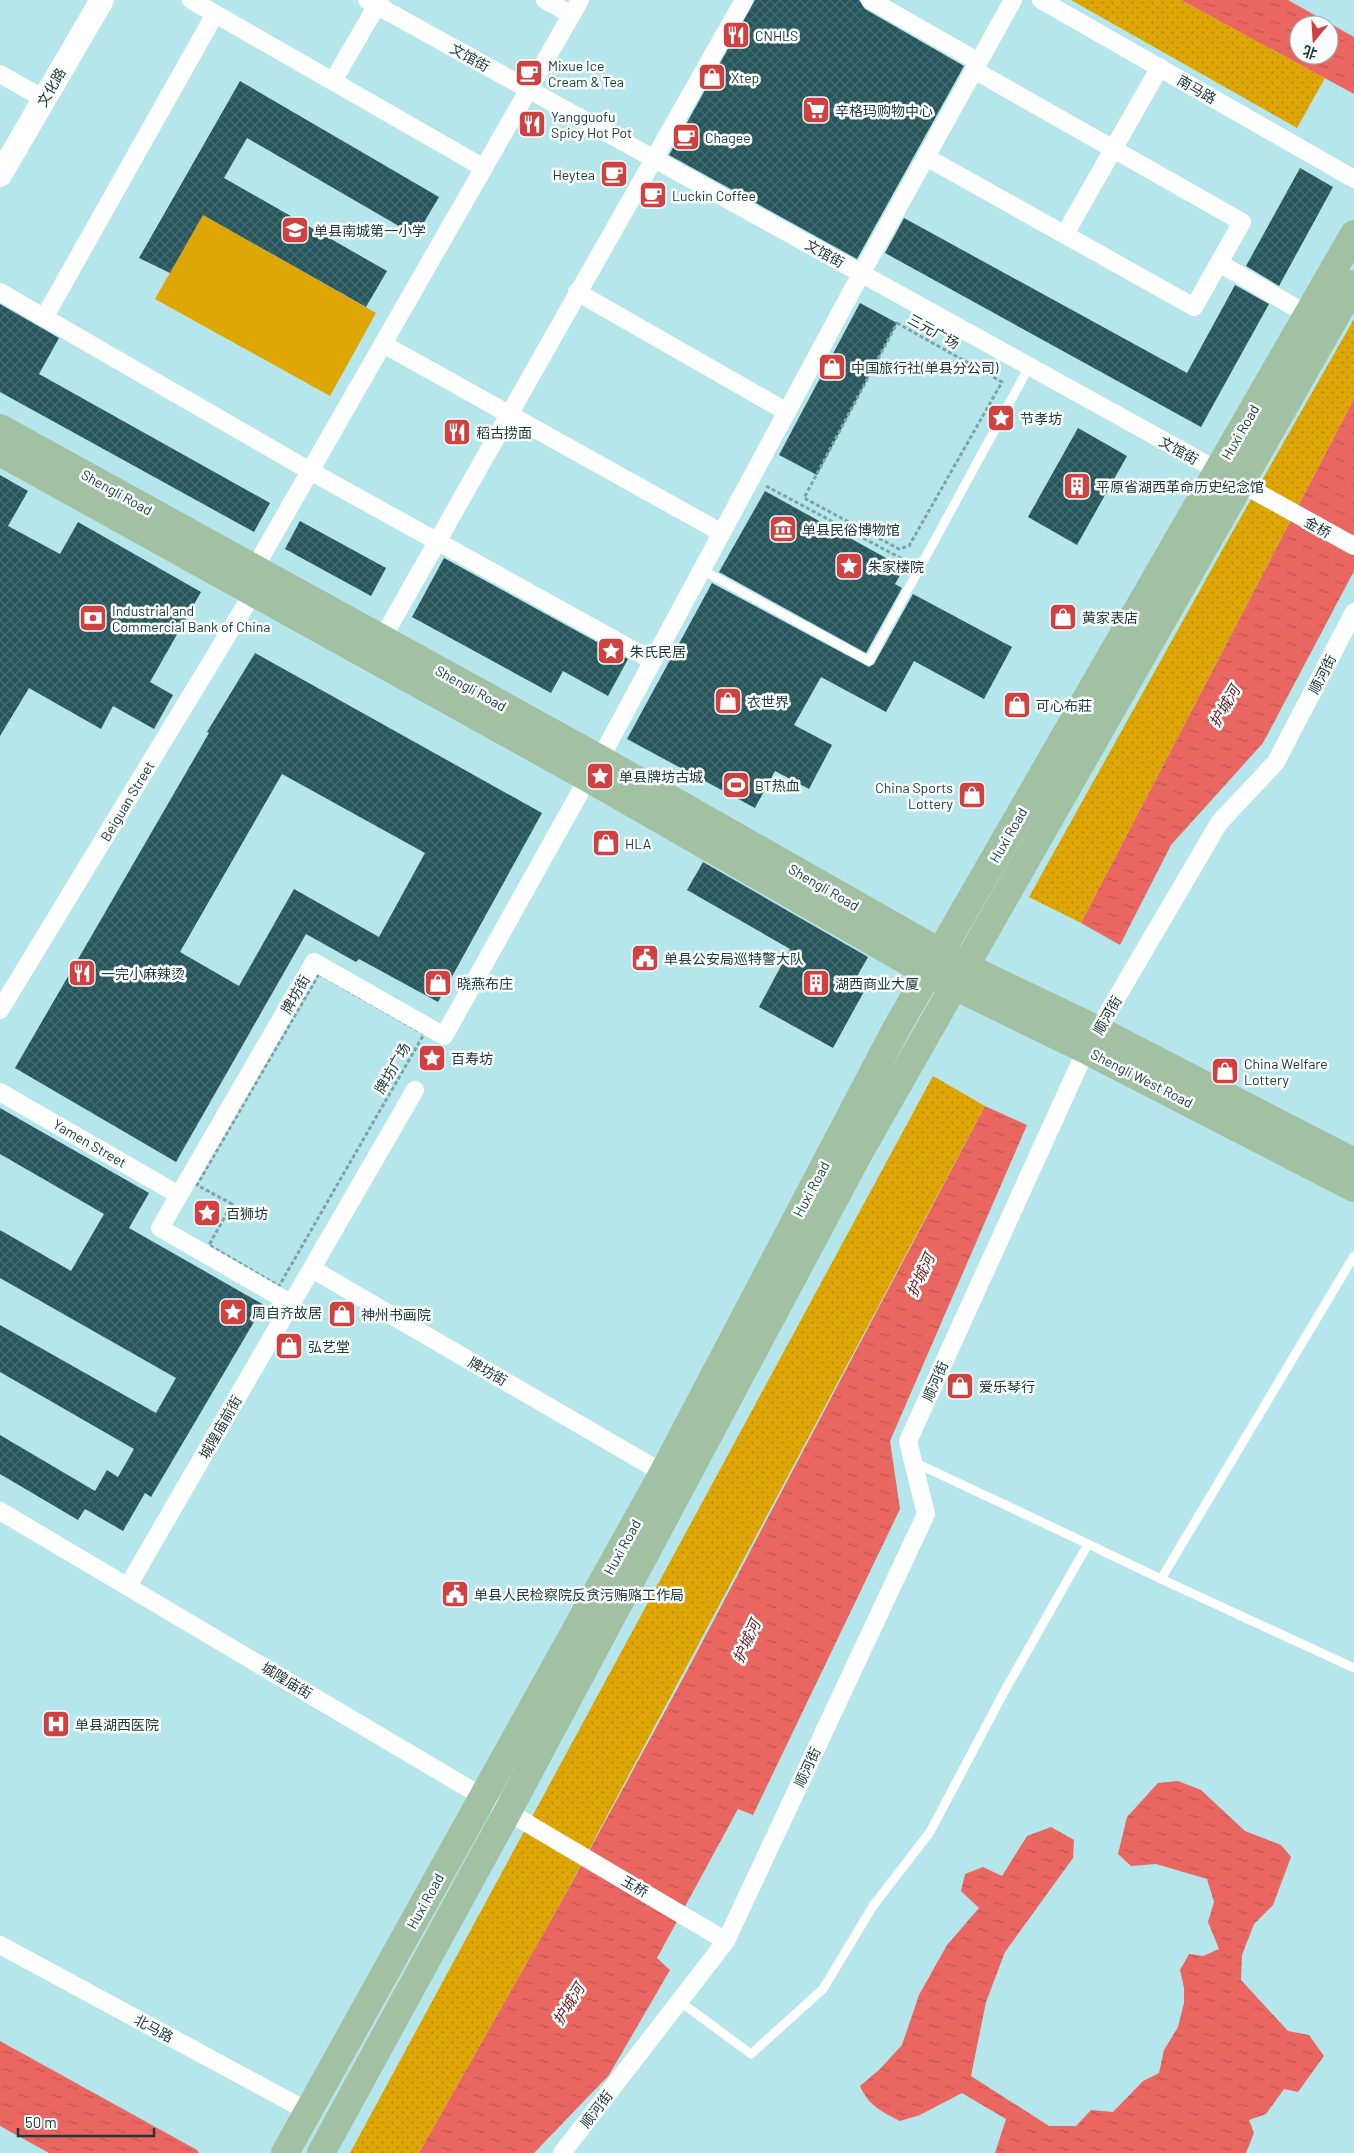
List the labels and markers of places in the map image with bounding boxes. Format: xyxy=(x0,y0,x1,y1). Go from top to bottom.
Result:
restaurant icon: CNHLS xyxy=(721,20,751,50)
place label: CNHLS xyxy=(755,27,798,44)
place label: Mixue Ice Cream & Tea xyxy=(548,57,624,90)
cafe icon: Mixue Ice Cream & Tea xyxy=(514,58,544,88)
shop icon: Xtep xyxy=(697,62,727,92)
place label: Xtep xyxy=(731,69,759,86)
supermarket icon: 辛格玛购物中心 xyxy=(801,95,831,125)
place label: 辛格玛购物中心 xyxy=(835,102,933,119)
place label: Yangguofu Spicy Hot Pot xyxy=(551,108,632,141)
restaurant icon: Yangguofu Spicy Hot Pot xyxy=(517,109,547,139)
cafe icon: Chagee xyxy=(671,122,701,152)
place label: Chagee xyxy=(705,129,751,146)
cafe icon: Heytea xyxy=(599,159,629,189)
place label: Heytea xyxy=(553,166,595,183)
cafe icon: Luckin Coffee xyxy=(638,180,668,210)
place label: Luckin Coffee xyxy=(672,187,756,204)
school or university icon: 单县南城第一小学 xyxy=(280,215,310,245)
place label: 单县南城第一小学 xyxy=(314,222,426,239)
shop icon: 中国旅行社(单县分公司) xyxy=(817,352,847,382)
place label: 中国旅行社(单县分公司) xyxy=(851,359,999,376)
place icon: 节孝坊 xyxy=(986,403,1016,433)
place label: 节孝坊 xyxy=(1020,410,1062,427)
restaurant icon: 稻古捞面 xyxy=(442,417,472,447)
place label: 稻古捞面 xyxy=(476,424,532,441)
building icon: 平原省湖西革命历史纪念馆 xyxy=(1062,471,1092,501)
place label: 平原省湖西革命历史纪念馆 xyxy=(1096,478,1264,495)
museum icon: 单县民俗博物馆 xyxy=(768,514,798,544)
place label: 单县民俗博物馆 xyxy=(802,521,900,538)
place icon: 朱家楼院 xyxy=(834,551,864,581)
place label: 朱家楼院 xyxy=(868,558,924,575)
place label: Industrial and Commercial Bank of China xyxy=(112,602,271,635)
shop icon: 黄家表店 xyxy=(1048,602,1078,632)
bank icon: Industrial and Commercial Bank of China xyxy=(78,603,108,633)
place label: 黄家表店 xyxy=(1082,609,1138,626)
place icon: 朱氏民居 xyxy=(596,636,626,666)
place label: 朱氏民居 xyxy=(630,643,686,660)
shop icon: 衣世界 xyxy=(713,686,743,716)
shop icon: 可心布莊 xyxy=(1002,690,1032,720)
place label: 衣世界 xyxy=(747,693,789,710)
place label: 可心布莊 xyxy=(1036,697,1092,714)
place icon: 单县牌坊古城 xyxy=(585,761,615,791)
place label: 单县牌坊古城 xyxy=(619,768,703,785)
sports icon: BT热血 xyxy=(721,770,751,800)
place label: BT热血 xyxy=(755,777,800,794)
place label: China Sports Lottery xyxy=(875,779,954,812)
shop icon: China Sports Lottery xyxy=(957,780,987,810)
shop icon: HLA xyxy=(591,828,621,858)
place label: HLA xyxy=(625,835,652,852)
public building icon: 单县公安局巡特警大队 xyxy=(630,943,660,973)
place label: 单县公安局巡特警大队 xyxy=(664,950,804,967)
restaurant icon: 一完小麻辣烫 xyxy=(67,958,97,988)
place label: 一完小麻辣烫 xyxy=(101,965,185,982)
shop icon: 晓燕布庄 xyxy=(423,968,453,998)
building icon: 湖西商业大厦 xyxy=(801,968,831,998)
place label: 晓燕布庄 xyxy=(457,975,513,992)
place label: 湖西商业大厦 xyxy=(835,975,919,992)
place icon: 百寿坊 xyxy=(417,1043,447,1073)
place label: 百寿坊 xyxy=(451,1050,493,1067)
place label: China Welfare Lottery xyxy=(1244,1055,1328,1088)
shop icon: China Welfare Lottery xyxy=(1210,1056,1240,1086)
place icon: 百狮坊 xyxy=(192,1198,222,1228)
place label: 百狮坊 xyxy=(226,1205,268,1222)
place icon: 周自齐故居 xyxy=(218,1297,248,1327)
shop icon: 神州书画院 xyxy=(327,1299,357,1329)
place label: 周自齐故居 xyxy=(252,1304,322,1321)
place label: 神州书画院 xyxy=(361,1306,431,1323)
shop icon: 弘艺堂 xyxy=(274,1331,304,1361)
place label: 弘艺堂 xyxy=(308,1338,350,1355)
shop icon: 爱乐琴行 xyxy=(945,1371,975,1401)
place label: 爱乐琴行 xyxy=(979,1378,1035,1395)
public building icon: 单县人民检察院反贪污贿赂工作局 xyxy=(440,1579,470,1609)
place label: 单县人民检察院反贪污贿赂工作局 xyxy=(474,1586,684,1603)
hospital icon: 单县湖西医院 xyxy=(41,1709,71,1739)
place label: 单县湖西医院 xyxy=(75,1716,159,1733)

